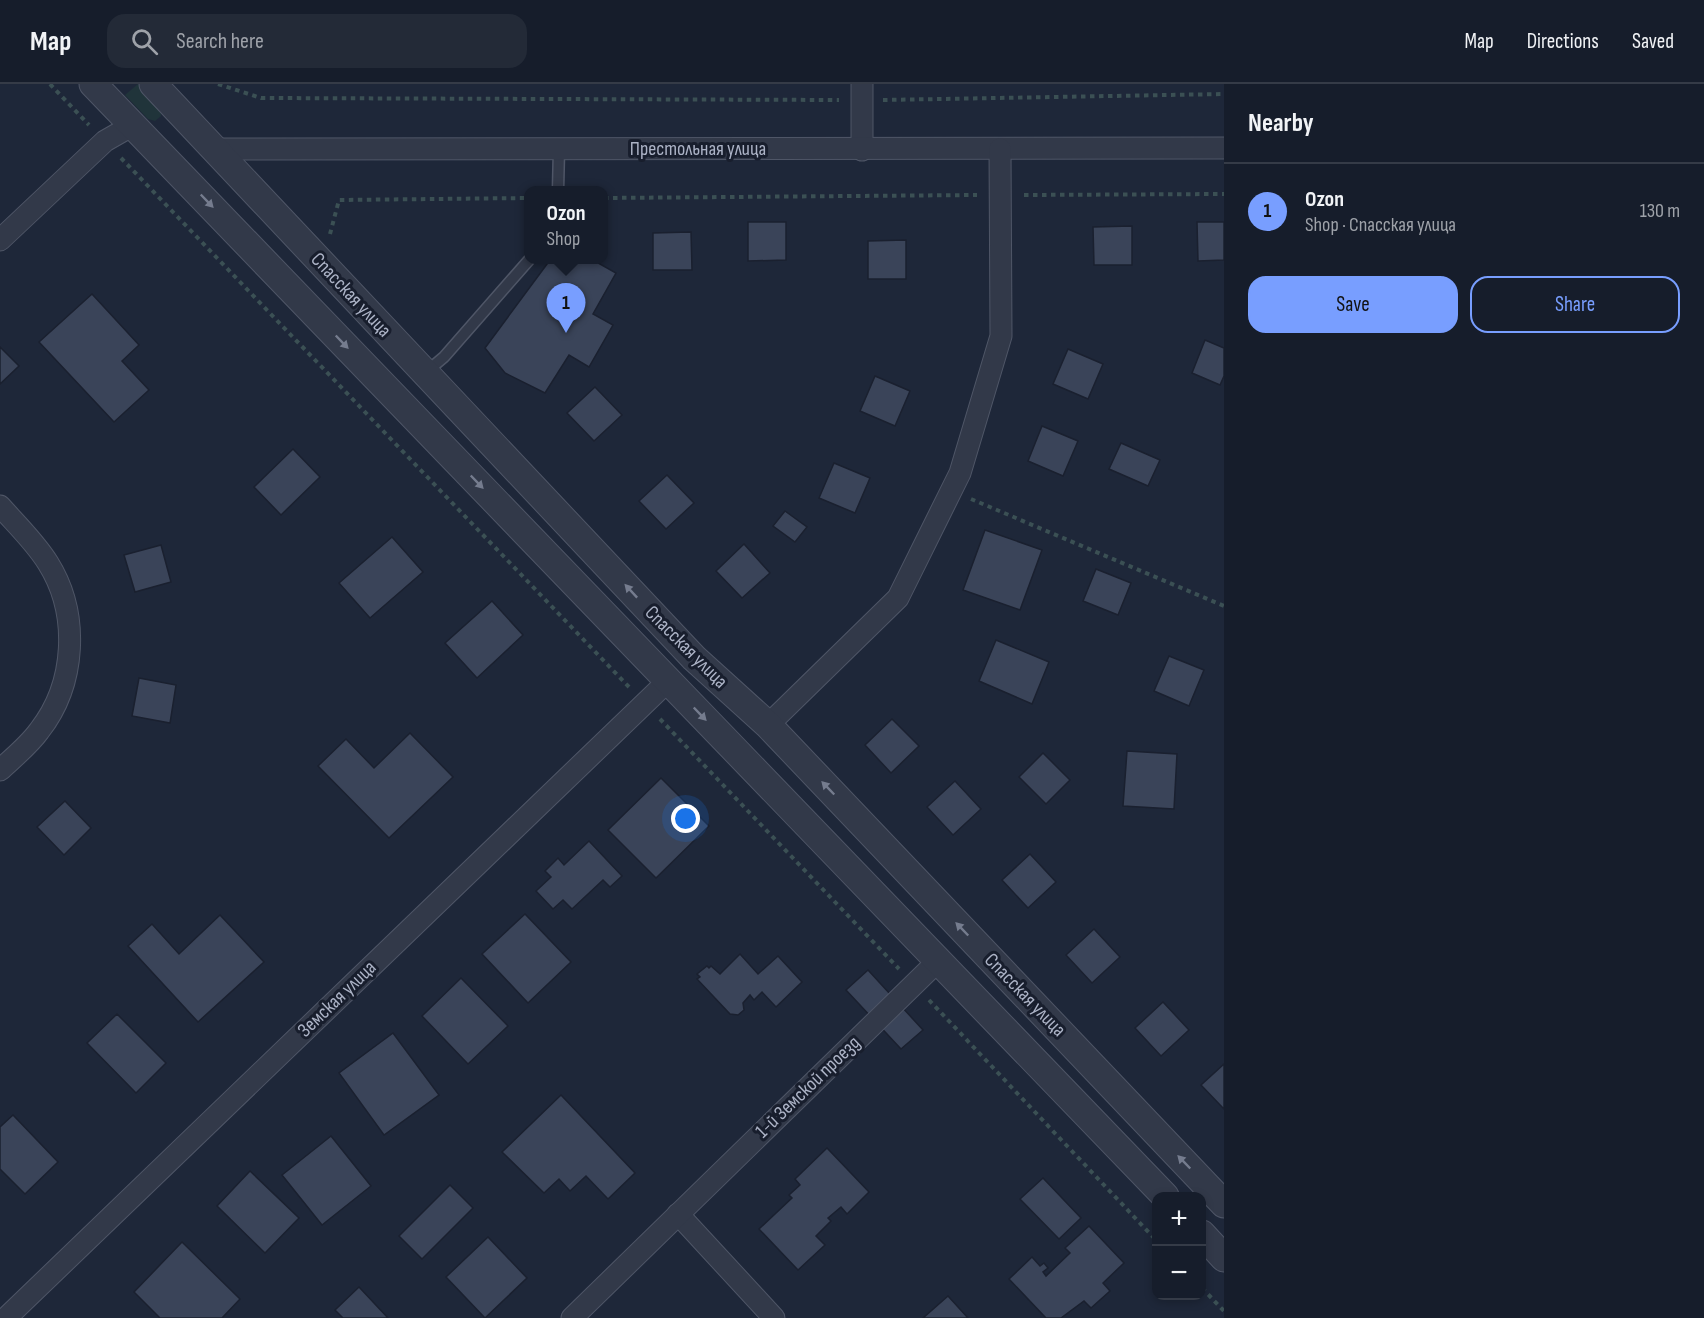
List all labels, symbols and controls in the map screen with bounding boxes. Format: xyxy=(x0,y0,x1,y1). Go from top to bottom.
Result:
search box xyxy=(107,14,527,68)
text: Map xyxy=(30,25,71,58)
icon: search xyxy=(128,25,161,58)
text: Search here xyxy=(176,28,264,55)
text: Map xyxy=(1464,29,1494,54)
text: Directions xyxy=(1527,29,1599,54)
text: Saved xyxy=(1632,29,1674,54)
text: Nearby xyxy=(1248,108,1314,139)
street label: Престольная улица xyxy=(630,137,766,161)
popup xyxy=(524,186,608,264)
text: Ozon xyxy=(1305,186,1344,213)
one-way arrow xyxy=(200,194,214,208)
text: 1 xyxy=(1264,199,1271,223)
text: 130 m xyxy=(1640,199,1680,223)
text: Ozon xyxy=(547,200,585,227)
text: Shop · Спасская улица xyxy=(1305,213,1456,237)
text: Shop xyxy=(547,227,580,251)
street label: Спасская улица xyxy=(306,248,396,342)
button: Save xyxy=(1248,276,1458,333)
button: Share xyxy=(1470,276,1680,333)
pin: 1 xyxy=(546,284,586,333)
one-way arrow xyxy=(335,334,349,348)
one-way arrow xyxy=(470,475,484,489)
one-way arrow xyxy=(625,584,638,599)
street label: Спасская улица xyxy=(640,601,732,693)
one-way arrow xyxy=(693,706,707,721)
one-way arrow xyxy=(821,781,835,796)
your location xyxy=(671,804,700,833)
one-way arrow xyxy=(956,923,970,937)
street label: Спасская улица xyxy=(979,948,1071,1042)
street label: Земская улица xyxy=(293,956,381,1042)
street label: 1-й Земской проезд xyxy=(751,1031,865,1143)
one-way arrow xyxy=(1177,1155,1191,1169)
map controls xyxy=(1152,1192,1206,1300)
button: + xyxy=(1152,1192,1206,1246)
button: − xyxy=(1152,1246,1206,1300)

